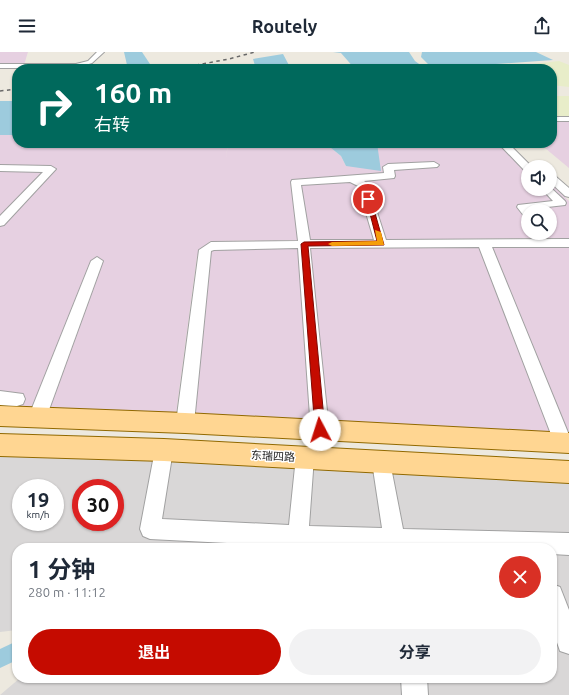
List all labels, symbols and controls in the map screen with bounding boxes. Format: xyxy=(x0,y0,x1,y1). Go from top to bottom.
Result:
icon: menu xyxy=(16,15,38,37)
icon: share xyxy=(531,15,553,37)
text: Routely xyxy=(252,16,317,36)
text: 160 m xyxy=(94,77,172,108)
icon: right xyxy=(28,80,80,132)
text: 右转 xyxy=(94,114,130,134)
map controls xyxy=(521,160,557,240)
button: sound xyxy=(521,160,557,196)
pin xyxy=(351,182,385,216)
icon: arrive xyxy=(357,188,379,210)
button: search xyxy=(521,204,557,240)
position arrow xyxy=(299,409,341,451)
street label: 东瑞四路 xyxy=(251,449,295,463)
speed limit sign: 30 xyxy=(72,479,124,531)
text: 19 xyxy=(27,488,49,511)
text: km/h xyxy=(26,509,50,520)
text: 1 分钟 xyxy=(28,556,95,583)
button: close xyxy=(499,556,541,598)
text: 280 m · 11:12 xyxy=(28,585,106,599)
button: 退出 xyxy=(28,629,281,675)
button: 分享 xyxy=(289,629,541,675)

